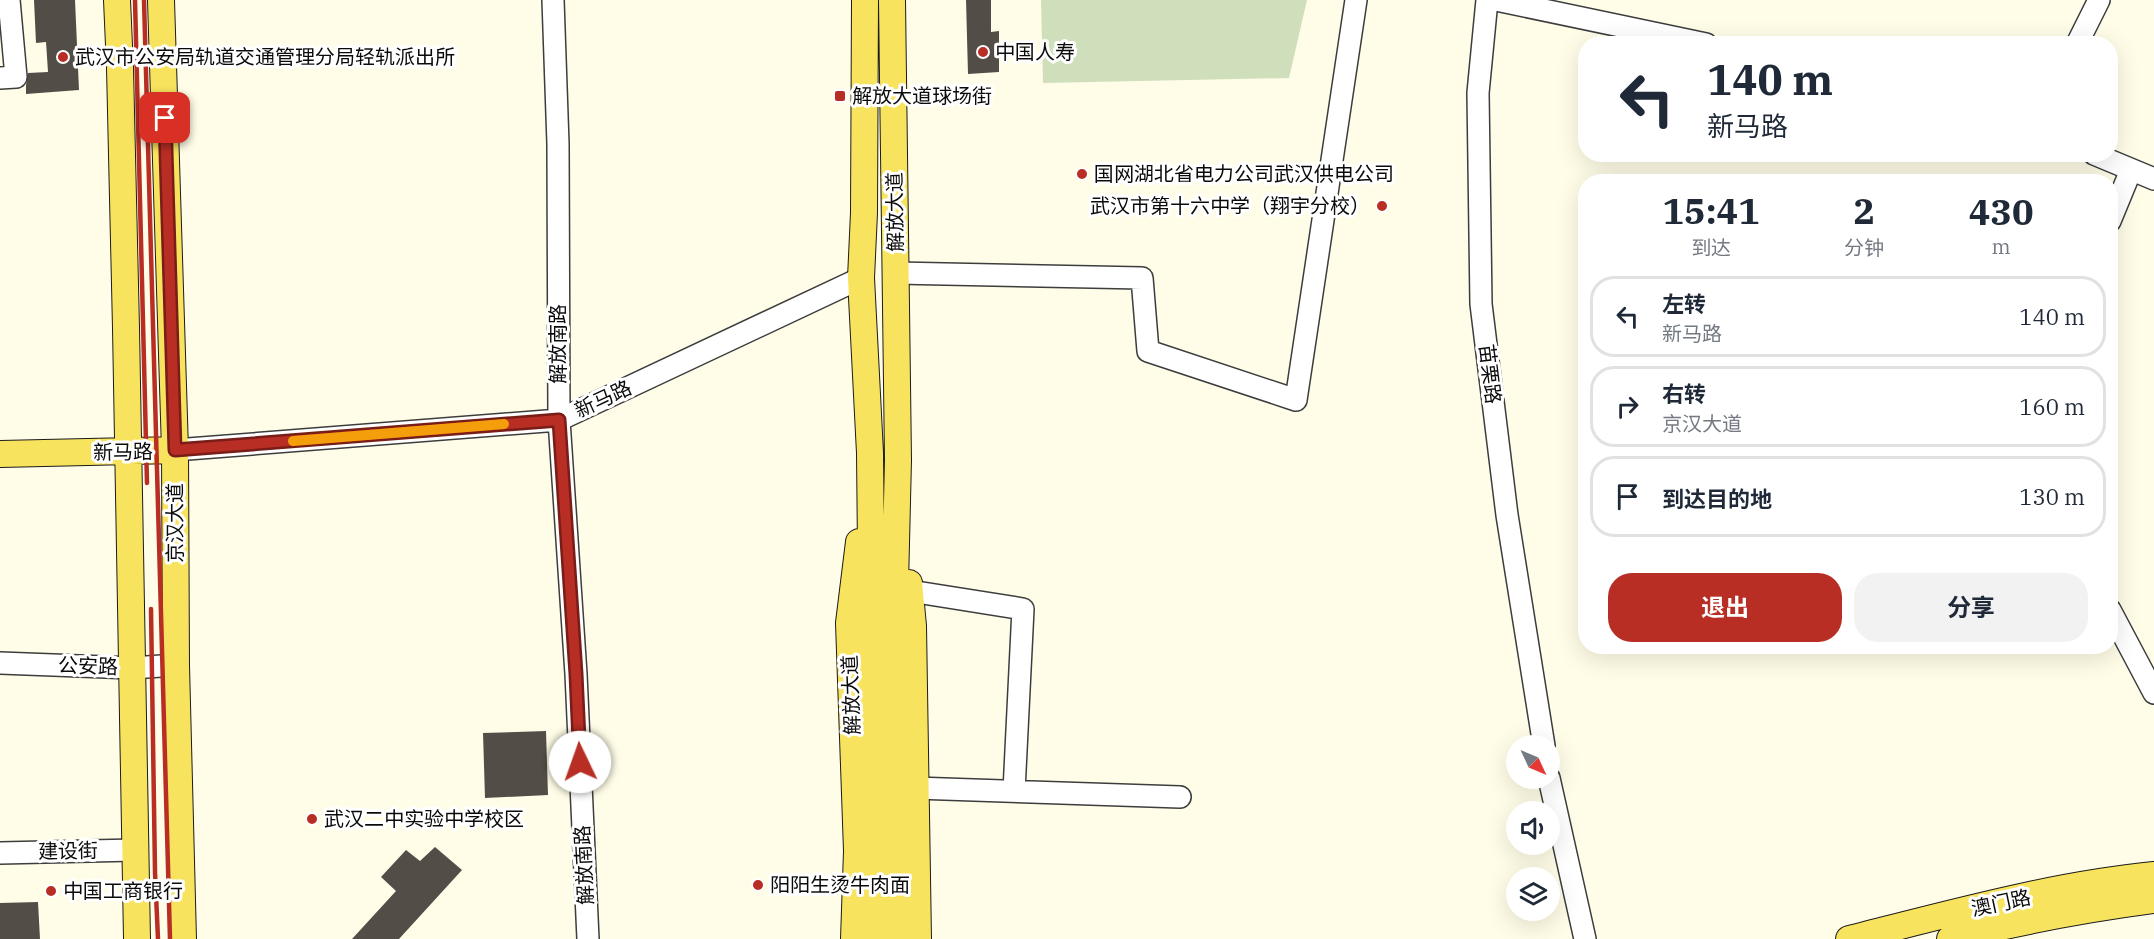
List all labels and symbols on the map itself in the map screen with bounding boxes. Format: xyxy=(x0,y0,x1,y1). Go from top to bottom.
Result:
place label: 中国人寿 xyxy=(995,38,1075,65)
place label: 武汉市公安局轨道交通管理分局轻轨派出所 xyxy=(75,43,455,70)
marker: 中国人寿 xyxy=(976,45,990,59)
marker: 武汉市公安局轨道交通管理分局轻轨派出所 xyxy=(56,50,70,64)
place label: 解放大道球场街 xyxy=(852,82,992,109)
marker: 解放大道球场街 xyxy=(833,89,847,103)
pin xyxy=(139,92,190,143)
place label: 国网湖北省电力公司武汉供电公司 xyxy=(1094,160,1394,187)
marker: 国网湖北省电力公司武汉供电公司 xyxy=(1075,167,1089,181)
street label: 解放大道 xyxy=(880,172,909,252)
place label: 武汉市第十六中学（翔宇分校） xyxy=(1090,192,1370,219)
marker: 武汉市第十六中学（翔宇分校） xyxy=(1375,199,1389,213)
street label: 解放南路 xyxy=(544,304,571,384)
street label: 苗栗路 xyxy=(1473,343,1508,405)
street label: 新马路 xyxy=(570,374,636,423)
street label: 新马路 xyxy=(93,437,153,466)
street label: 京汉大道 xyxy=(161,483,188,563)
street label: 公安路 xyxy=(58,651,118,680)
street label: 解放大道 xyxy=(836,655,865,735)
position arrow xyxy=(548,730,612,794)
north arrow xyxy=(1506,735,1560,789)
place label: 武汉二中实验中学校区 xyxy=(324,805,524,832)
marker: 武汉二中实验中学校区 xyxy=(305,812,319,826)
street label: 解放南路 xyxy=(568,824,599,906)
street label: 建设街 xyxy=(38,836,98,865)
place label: 阳阳生烫牛肉面 xyxy=(770,871,910,898)
place label: 中国工商银行 xyxy=(63,877,183,904)
marker: 阳阳生烫牛肉面 xyxy=(751,878,765,892)
street label: 澳门路 xyxy=(1969,883,2033,922)
marker: 中国工商银行 xyxy=(44,884,58,898)

